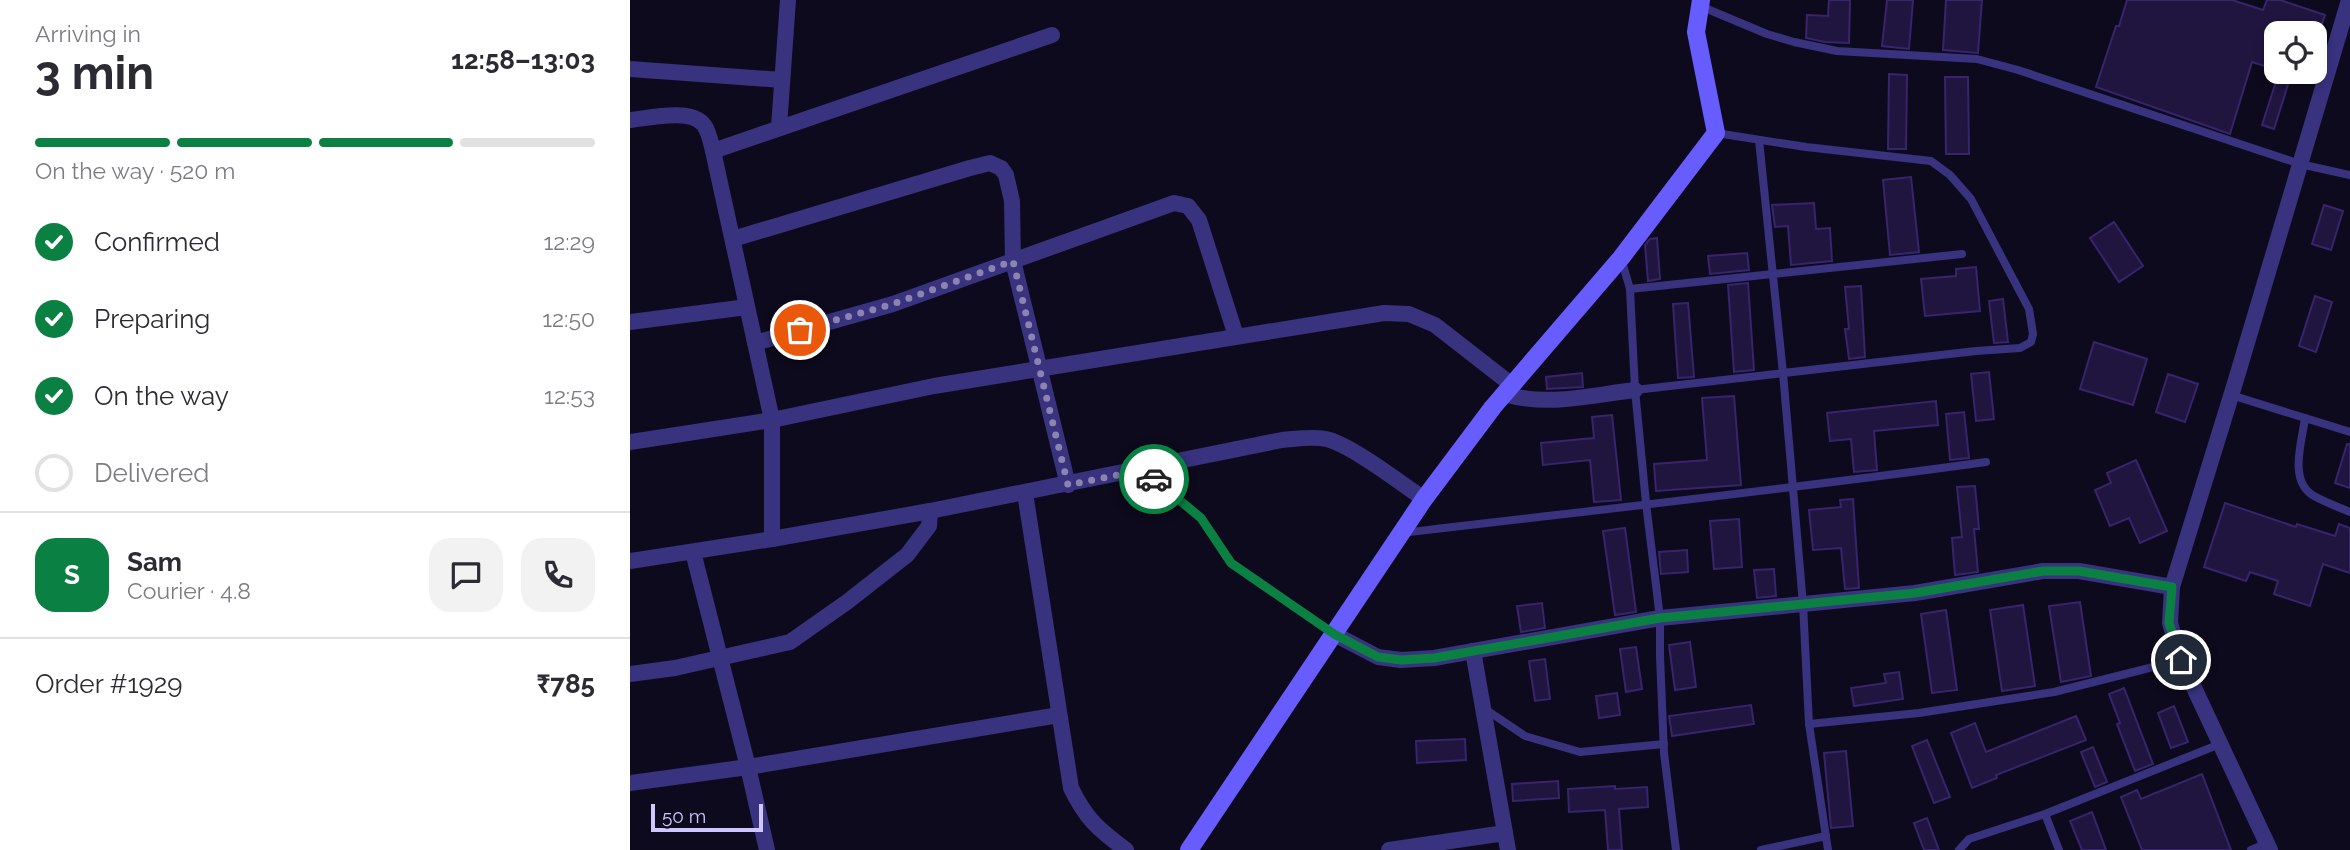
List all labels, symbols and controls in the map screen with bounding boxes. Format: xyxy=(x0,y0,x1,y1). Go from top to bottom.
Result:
text: Arriving in xyxy=(35,20,141,47)
map controls xyxy=(2264,21,2327,84)
button: locate xyxy=(2264,21,2327,84)
text: 12:58–13:03 xyxy=(451,45,595,75)
text: 3 min xyxy=(35,46,154,100)
text: On the way · 520 m xyxy=(35,157,235,184)
icon: check xyxy=(35,223,73,261)
text: Confirmed xyxy=(94,227,220,257)
text: 12:29 xyxy=(543,228,595,255)
icon: check xyxy=(35,300,73,338)
pin xyxy=(770,300,830,360)
text: Preparing xyxy=(94,304,210,334)
text: 12:50 xyxy=(542,305,595,332)
icon: bag xyxy=(781,311,819,349)
icon: check xyxy=(35,377,73,415)
text: On the way xyxy=(94,381,229,411)
text: 12:53 xyxy=(544,382,595,409)
courier xyxy=(1119,444,1189,514)
text: Delivered xyxy=(94,458,209,488)
icon: car xyxy=(1135,460,1173,498)
button: chat xyxy=(429,538,503,612)
button: phone xyxy=(521,538,595,612)
text: Sam xyxy=(127,547,182,577)
text: S xyxy=(64,560,80,590)
text: Courier · 4.8 xyxy=(127,577,251,604)
pin xyxy=(2151,630,2211,690)
icon: home xyxy=(2162,641,2200,679)
text: Order #1929 xyxy=(35,669,183,699)
text: ₹785 xyxy=(536,669,595,699)
scale bar xyxy=(651,801,763,833)
text: 50 m xyxy=(662,805,706,827)

